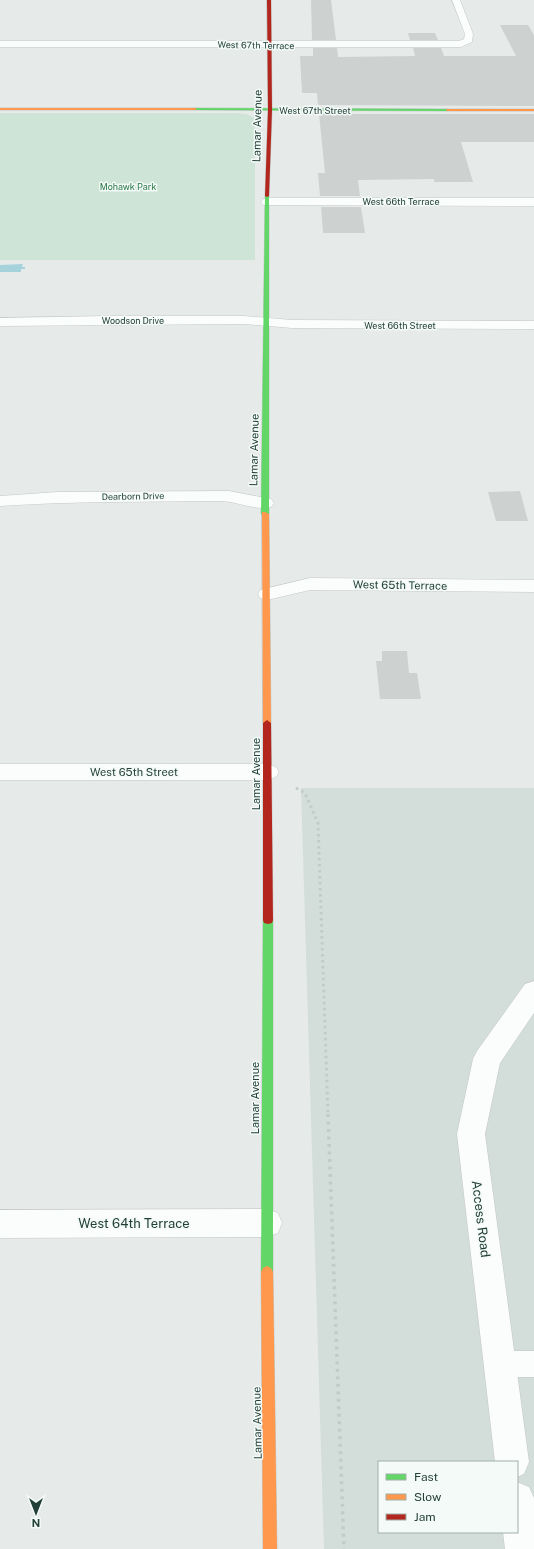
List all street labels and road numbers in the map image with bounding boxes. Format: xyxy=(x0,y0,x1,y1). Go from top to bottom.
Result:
street label: West 67th Terrace xyxy=(218,39,294,51)
street label: Lamar Avenue xyxy=(250,90,264,162)
street label: West 67th Street xyxy=(279,105,351,116)
street label: West 66th Terrace xyxy=(362,196,440,207)
street label: Woodson Drive xyxy=(102,315,164,326)
street label: West 66th Street xyxy=(364,320,436,331)
street label: Lamar Avenue xyxy=(247,414,261,486)
street label: Dearborn Drive xyxy=(102,490,164,502)
street label: West 65th Terrace xyxy=(353,578,447,592)
street label: Lamar Avenue xyxy=(250,738,262,810)
street label: West 65th Street xyxy=(90,766,178,778)
street label: Lamar Avenue xyxy=(249,1062,261,1134)
street label: Access Road xyxy=(469,1180,493,1258)
street label: West 64th Terrace xyxy=(78,1216,190,1231)
street label: Lamar Avenue xyxy=(250,1387,264,1459)

